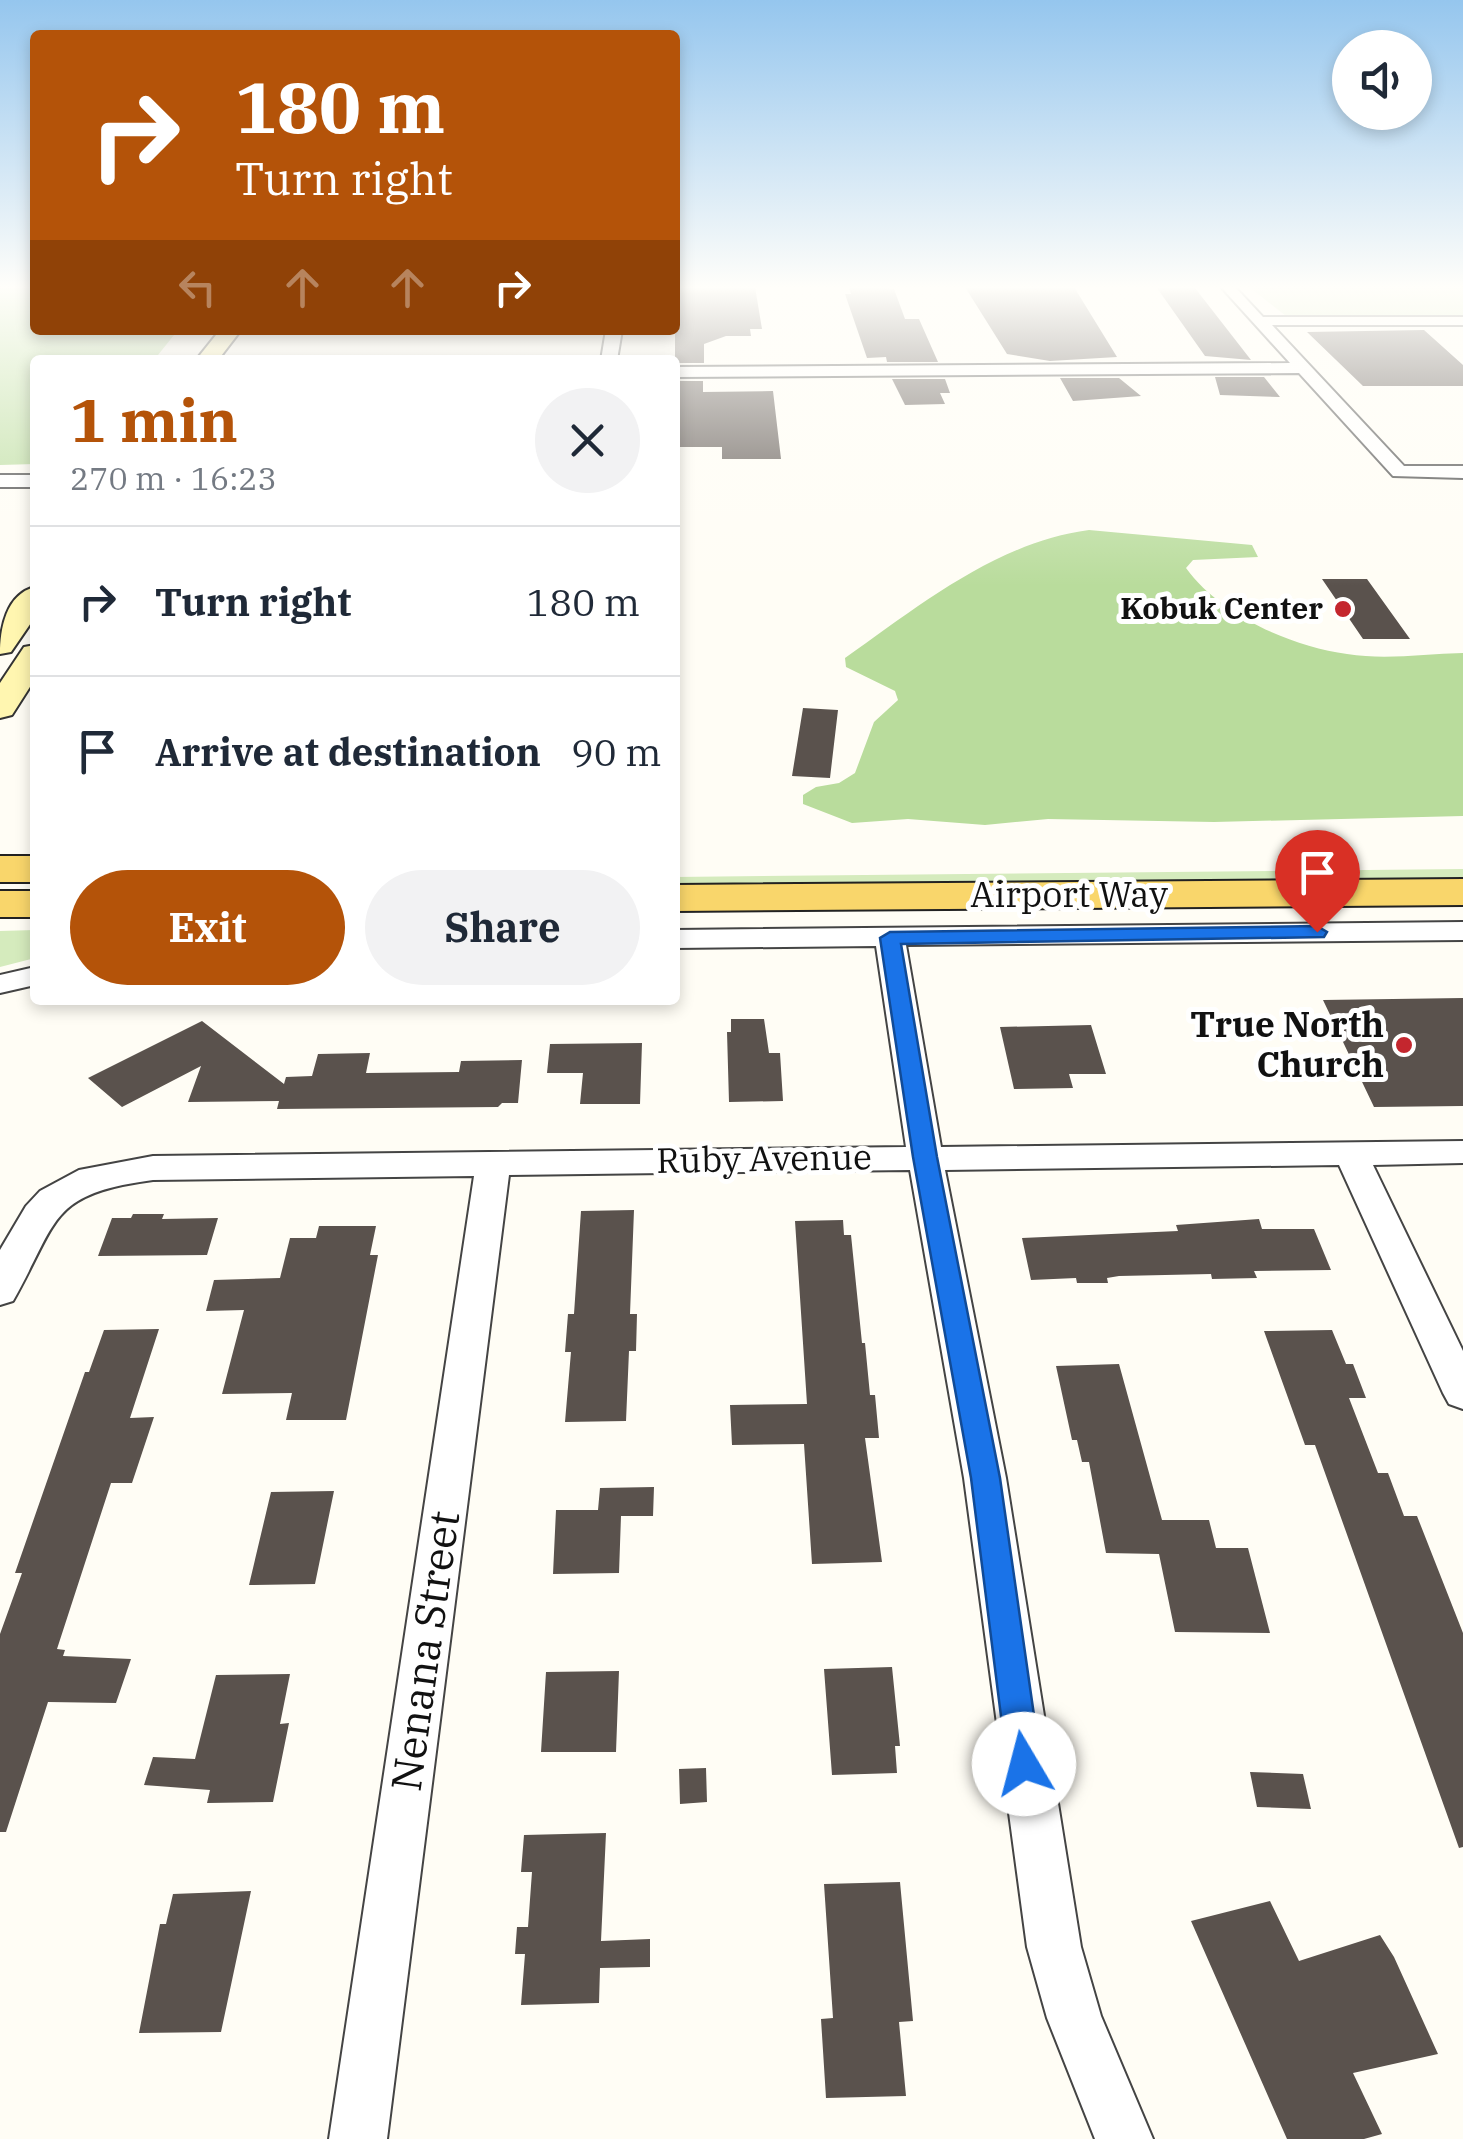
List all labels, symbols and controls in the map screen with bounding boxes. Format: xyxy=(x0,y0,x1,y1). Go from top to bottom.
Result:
map controls xyxy=(1332,30,1432,130)
button: sound xyxy=(1332,30,1432,130)
text: 180 m xyxy=(235,61,445,152)
icon: right xyxy=(70,70,200,200)
text: Turn right xyxy=(235,149,453,207)
icon: left xyxy=(170,260,225,315)
icon: ahead xyxy=(275,260,330,315)
icon: ahead xyxy=(380,260,435,315)
icon: right xyxy=(485,260,540,315)
text: 1 min xyxy=(70,380,238,459)
button: close xyxy=(535,388,640,493)
text: 270 m · 16:23 xyxy=(70,457,277,499)
icon: right xyxy=(70,574,125,629)
text: Turn right xyxy=(155,577,351,626)
text: 180 m xyxy=(527,577,640,626)
place label: Kobuk Center xyxy=(1120,588,1323,627)
marker: Kobuk Center xyxy=(1332,598,1354,620)
icon: arrive xyxy=(70,724,125,779)
text: Arrive at destination xyxy=(155,727,541,776)
text: 90 m xyxy=(571,727,662,776)
pin xyxy=(1275,830,1360,933)
icon: arrive xyxy=(1290,845,1345,900)
button: Exit xyxy=(70,870,345,985)
button: Share xyxy=(365,870,640,985)
street label: Airport Way xyxy=(970,871,1168,917)
place label: True North Church xyxy=(1190,1001,1384,1087)
marker: True North Church xyxy=(1393,1034,1415,1056)
street label: Ruby Avenue xyxy=(656,1133,872,1183)
street label: Nenana Street xyxy=(378,1507,471,1795)
position arrow xyxy=(972,1712,1076,1816)

